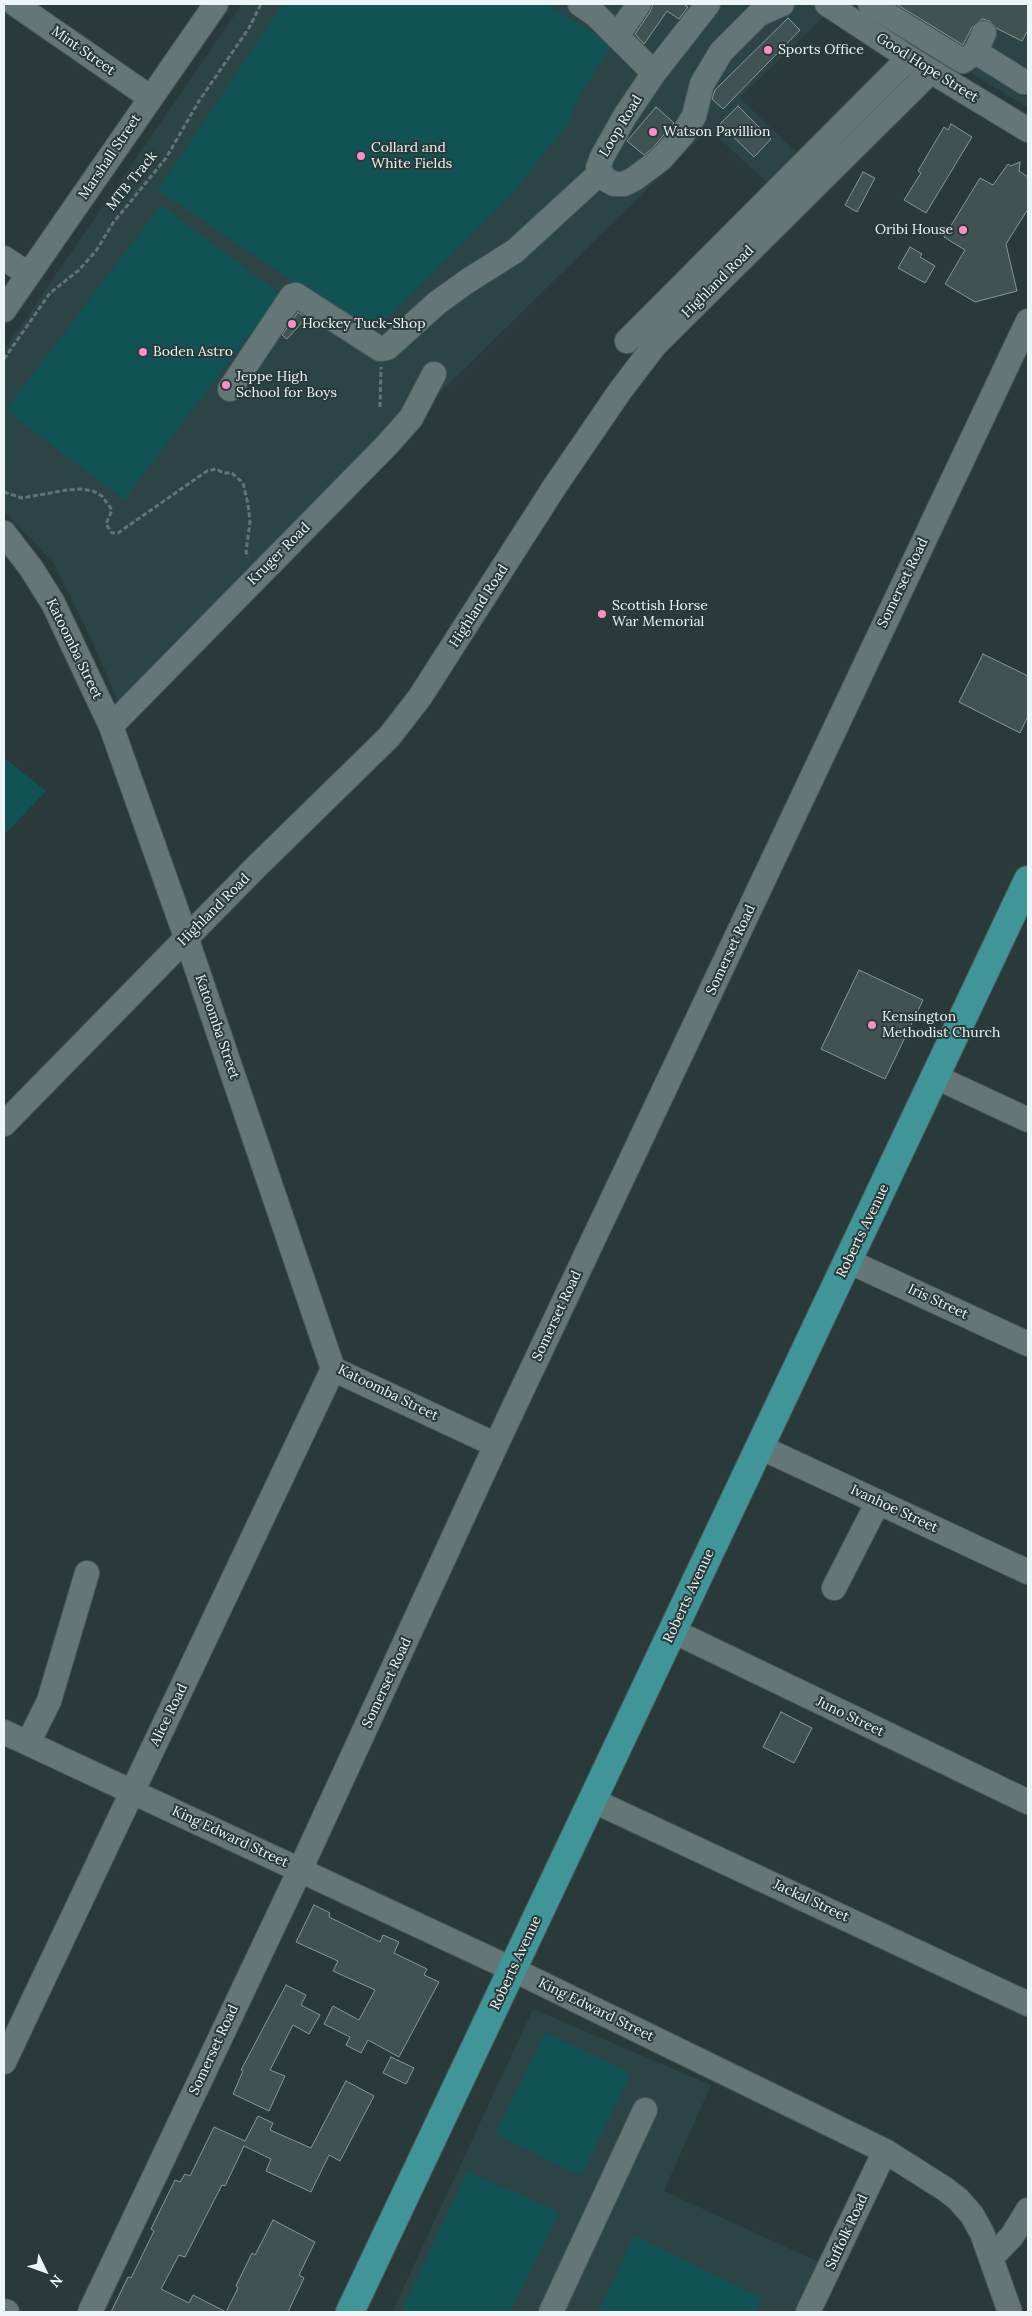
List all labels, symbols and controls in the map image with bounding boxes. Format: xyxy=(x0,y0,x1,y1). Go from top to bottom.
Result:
street label: Mint Street xyxy=(48,23,118,79)
street label: Good Hope Street xyxy=(873,30,981,106)
place label: Sports Office xyxy=(778,42,864,58)
marker: Sports Office xyxy=(762,44,774,56)
street label: Loop Road xyxy=(596,92,646,160)
street label: Marshall Street xyxy=(75,111,145,203)
place label: Watson Pavillion xyxy=(663,124,770,140)
marker: Watson Pavillion xyxy=(647,126,659,138)
place label: Collard and White Fields xyxy=(371,140,452,172)
street label: MTB Track xyxy=(103,148,161,214)
marker: Collard and White Fields xyxy=(355,150,367,162)
place label: Oribi House xyxy=(875,222,953,238)
marker: Oribi House xyxy=(957,224,969,236)
street label: Highland Road xyxy=(678,242,758,322)
place label: Hockey Tuck-Shop xyxy=(302,316,426,332)
marker: Hockey Tuck-Shop xyxy=(286,318,298,330)
place label: Boden Astro xyxy=(153,344,233,360)
marker: Boden Astro xyxy=(137,346,149,358)
place label: Jeppe High School for Boys xyxy=(236,369,337,402)
marker: Jeppe High School for Boys xyxy=(220,379,232,391)
street label: Kruger Road xyxy=(244,519,314,589)
street label: Somerset Road xyxy=(874,535,932,631)
street label: Highland Road xyxy=(446,561,512,651)
street label: Katoomba Street xyxy=(42,596,106,702)
place label: Scottish Horse War Memorial xyxy=(612,598,708,630)
marker: Scottish Horse War Memorial xyxy=(596,608,608,620)
street label: Highland Road xyxy=(174,870,254,950)
street label: Somerset Road xyxy=(703,902,759,998)
street label: Katoomba Street xyxy=(191,972,243,1082)
place label: Kensington Methodist Church xyxy=(882,1009,1000,1042)
marker: Kensington Methodist Church xyxy=(866,1019,878,1031)
street label: Roberts Avenue xyxy=(833,1182,893,1280)
street label: Somerset Road xyxy=(529,1268,585,1364)
street label: Iris Street xyxy=(905,1281,971,1323)
street label: Katoomba Street xyxy=(335,1361,441,1425)
street label: Ivanhoe Street xyxy=(848,1481,940,1537)
street label: Roberts Avenue xyxy=(660,1546,718,1646)
street label: Somerset Road xyxy=(359,1635,415,1731)
street label: Alice Road xyxy=(147,1681,191,1749)
street label: Juno Street xyxy=(813,1693,887,1741)
street label: King Edward Street xyxy=(169,1803,291,1871)
street label: Jackal Street xyxy=(770,1876,852,1926)
street label: Roberts Avenue xyxy=(487,1913,545,2013)
street label: King Edward Street xyxy=(535,1975,657,2045)
street label: Somerset Road xyxy=(186,2002,242,2098)
street label: Suffolk Road xyxy=(822,2192,872,2272)
north arrow xyxy=(20,2246,70,2296)
text: N xyxy=(46,2271,66,2291)

